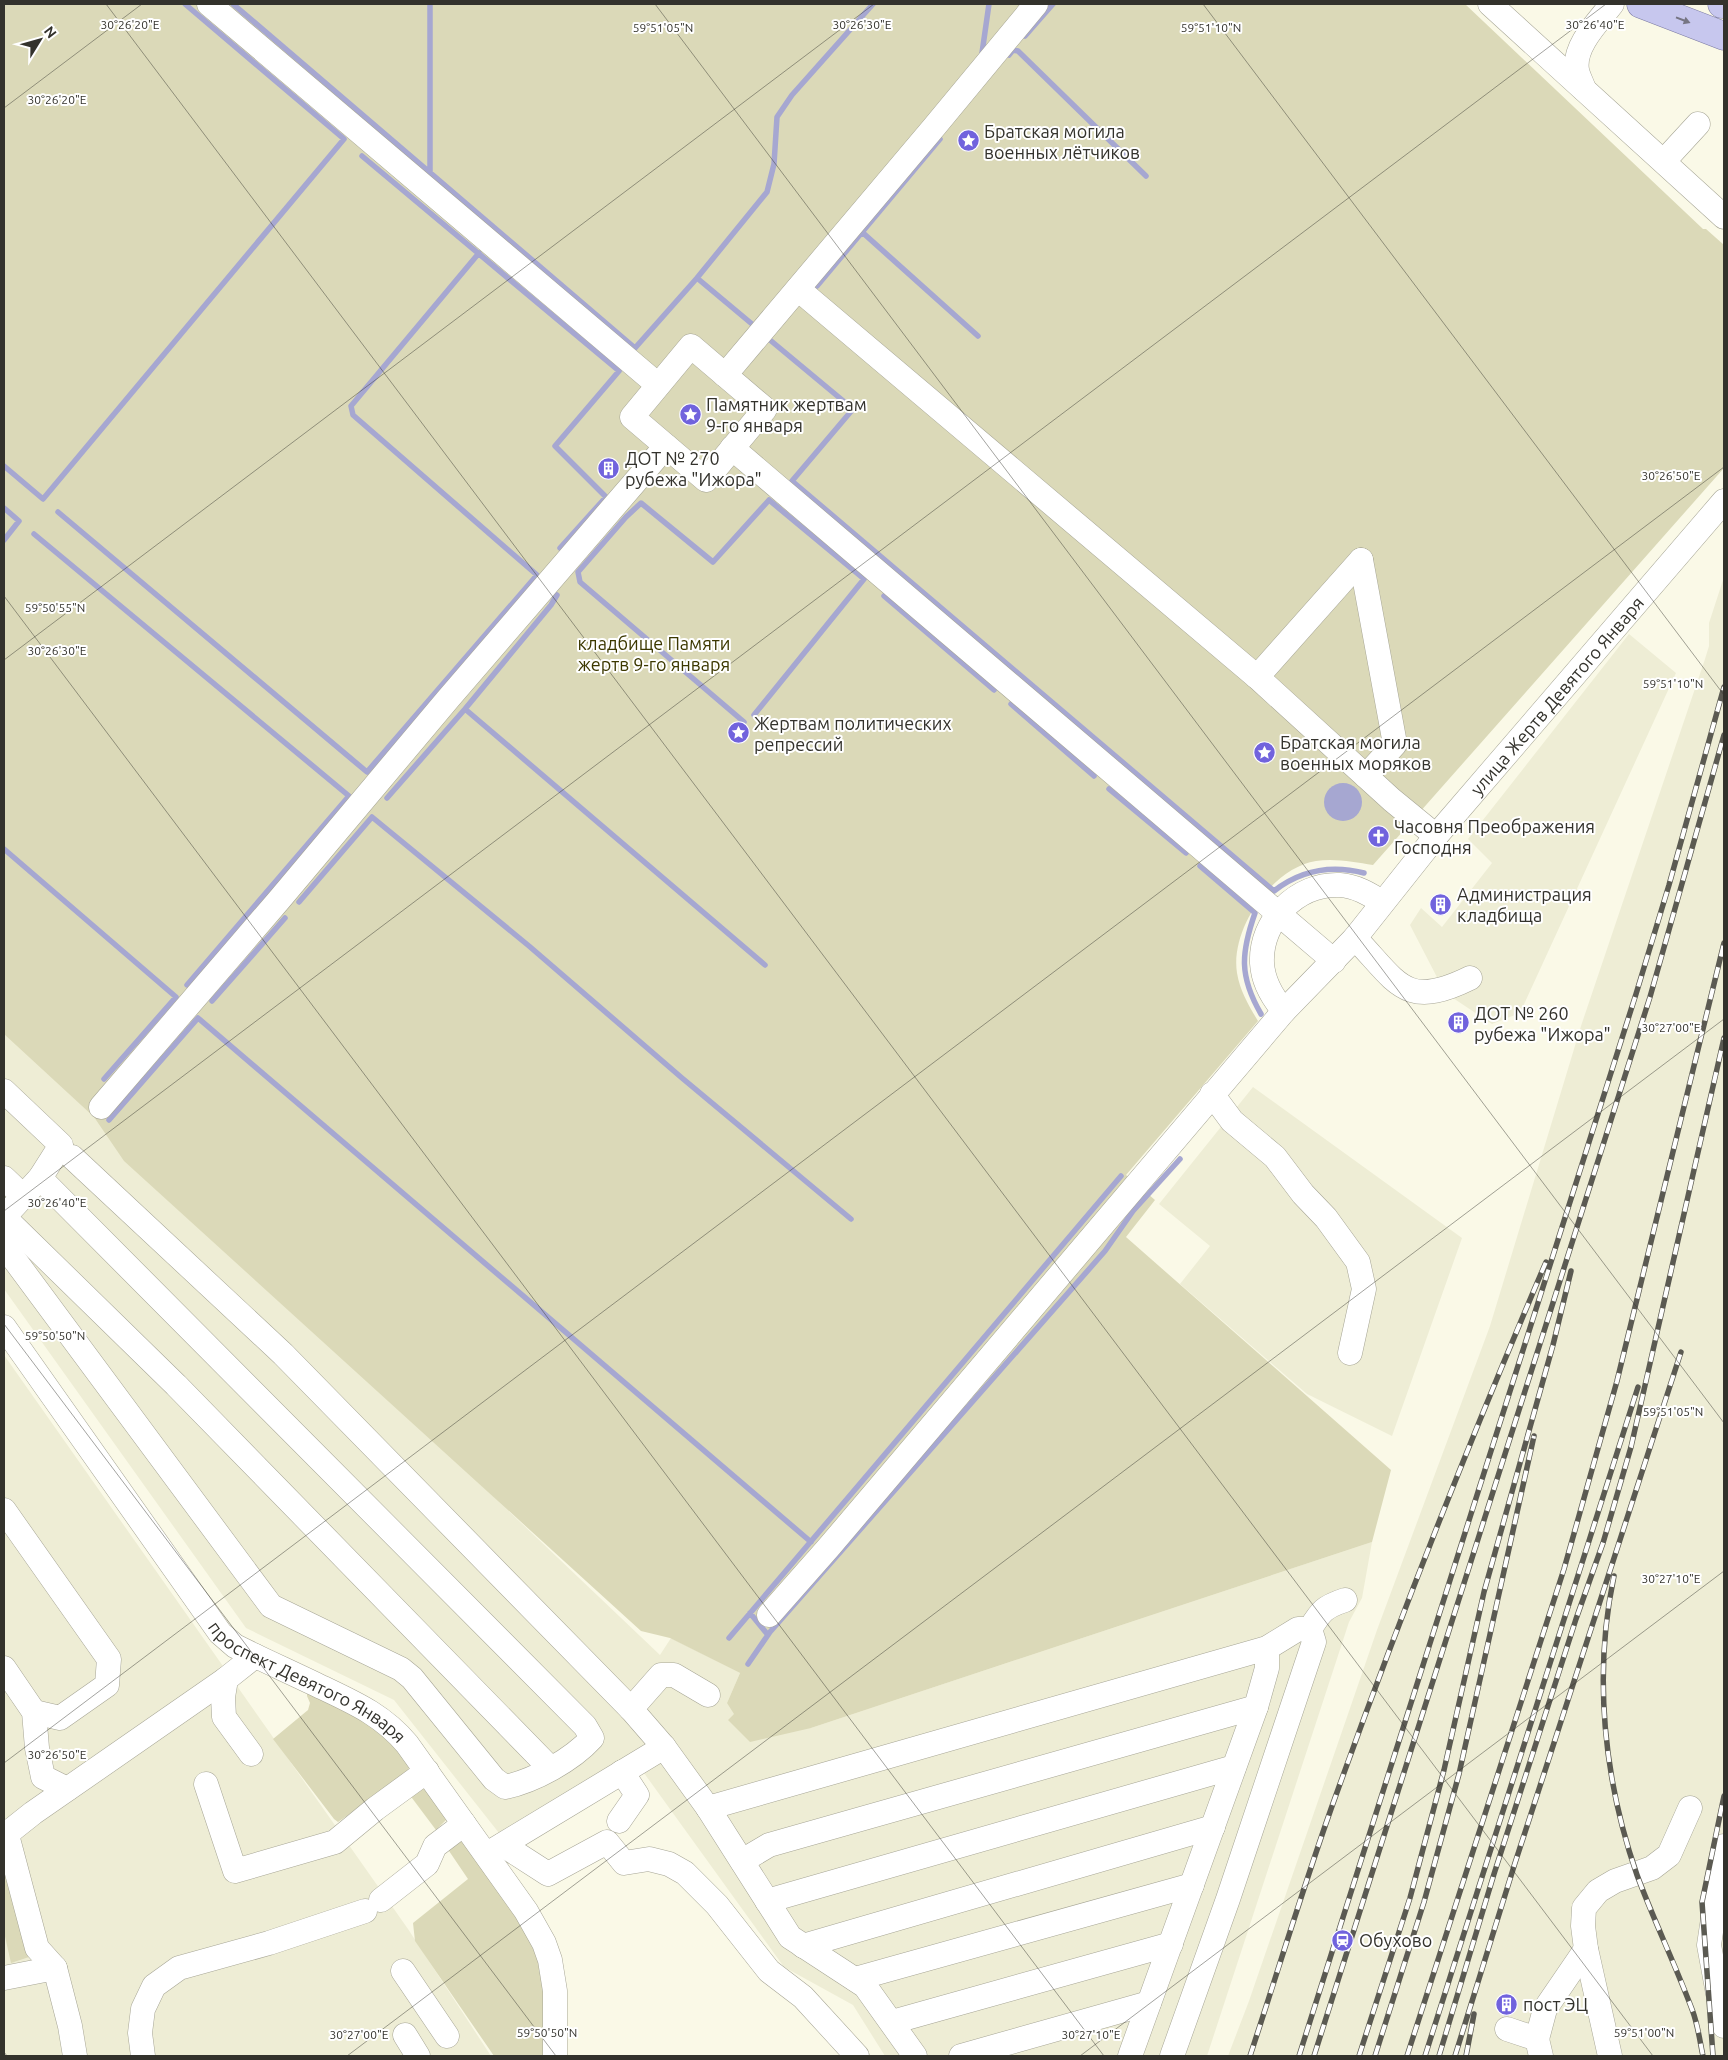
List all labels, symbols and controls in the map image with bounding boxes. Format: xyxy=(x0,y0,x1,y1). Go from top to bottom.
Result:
north arrow xyxy=(15,15,65,65)
one-way arrow xyxy=(1675,17,1690,24)
text: 30°26'20"E xyxy=(101,18,160,31)
text: 30°26'30"E xyxy=(833,18,892,31)
text: 30°26'40"E xyxy=(1566,18,1625,31)
text: 59°51'05"N xyxy=(633,21,693,34)
text: 59°51'10"N xyxy=(1181,21,1241,34)
text: N xyxy=(41,23,60,41)
text: 30°26'20"E xyxy=(28,93,87,106)
place label: Братская могила военных лётчиков xyxy=(984,121,1140,162)
place icon: Братская могила военных лётчиков xyxy=(956,129,980,153)
place label: Памятник жертвам 9-го января xyxy=(706,394,867,435)
place icon: Памятник жертвам 9-го января xyxy=(678,402,702,426)
place label: ДОТ № 270 рубежа "Ижора" xyxy=(625,448,762,489)
building icon: ДОТ № 270 рубежа "Ижора" xyxy=(597,456,621,480)
text: 30°26'50"E xyxy=(1642,469,1701,482)
street label: улица Жертв Девятого Января xyxy=(1466,592,1647,799)
text: 59°50'55"N xyxy=(25,601,85,614)
park label: кладбище Памяти жертв 9-го января xyxy=(577,633,731,674)
text: 30°26'30"E xyxy=(28,644,87,657)
text: 59°51'10"N xyxy=(1643,677,1703,690)
place label: Жертвам политических репрессий xyxy=(754,713,952,754)
place icon: Жертвам политических репрессий xyxy=(726,721,750,745)
place label: Братская могила военных моряков xyxy=(1280,732,1431,773)
place icon: Братская могила военных моряков xyxy=(1252,740,1276,764)
place label: Часовня Преображения Господня xyxy=(1394,816,1595,857)
church icon: Часовня Преображения Господня xyxy=(1366,824,1390,848)
place label: Администрация кладбища xyxy=(1457,884,1592,925)
building icon: Администрация кладбища xyxy=(1429,892,1453,916)
place label: ДОТ № 260 рубежа "Ижора" xyxy=(1474,1003,1611,1044)
building icon: ДОТ № 260 рубежа "Ижора" xyxy=(1446,1011,1470,1035)
text: 30°27'00"E xyxy=(1642,1021,1701,1034)
text: 30°26'40"E xyxy=(28,1196,87,1209)
text: 59°50'50"N xyxy=(25,1329,85,1342)
text: 59°51'05"N xyxy=(1643,1405,1703,1418)
text: 30°27'10"E xyxy=(1642,1572,1701,1585)
street label: проспект Девятого Января xyxy=(205,1617,410,1746)
text: 30°26'50"E xyxy=(28,1748,87,1761)
station icon: Обухово xyxy=(1331,1928,1355,1952)
place label: Обухово xyxy=(1359,1930,1432,1950)
building icon: пост ЭЦ xyxy=(1495,1992,1519,2016)
place label: пост ЭЦ xyxy=(1523,1994,1589,2014)
text: 59°50'50"N xyxy=(517,2026,577,2039)
text: 59°51'00"N xyxy=(1614,2026,1674,2039)
text: 30°27'00"E xyxy=(330,2028,389,2041)
text: 30°27'10"E xyxy=(1062,2028,1121,2041)

